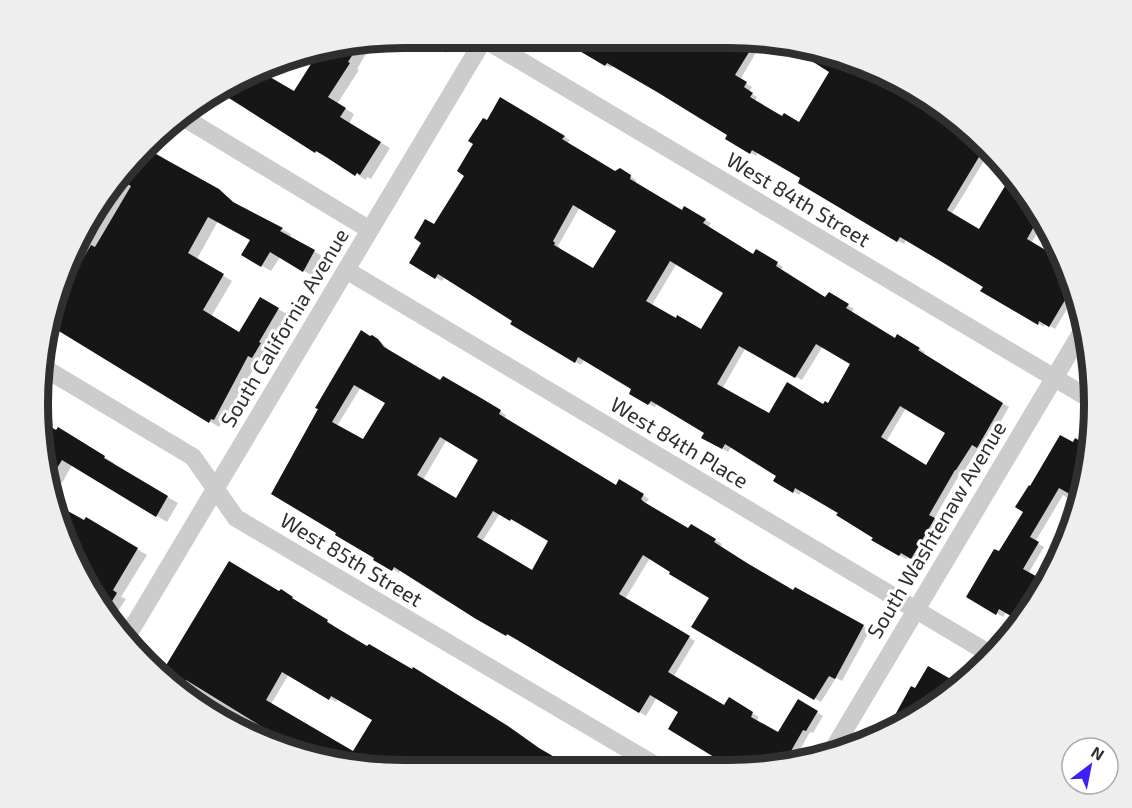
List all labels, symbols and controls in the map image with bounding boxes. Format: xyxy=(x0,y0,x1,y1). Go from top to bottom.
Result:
street label: West 84th Street xyxy=(722,146,875,251)
street label: South California Avenue xyxy=(215,223,353,431)
street label: West 84th Place xyxy=(606,391,753,493)
street label: South Washtenaw Avenue xyxy=(861,416,1010,642)
street label: West 85th Street xyxy=(276,506,427,611)
north arrow xyxy=(1060,736,1120,796)
text: N xyxy=(1088,742,1108,764)

